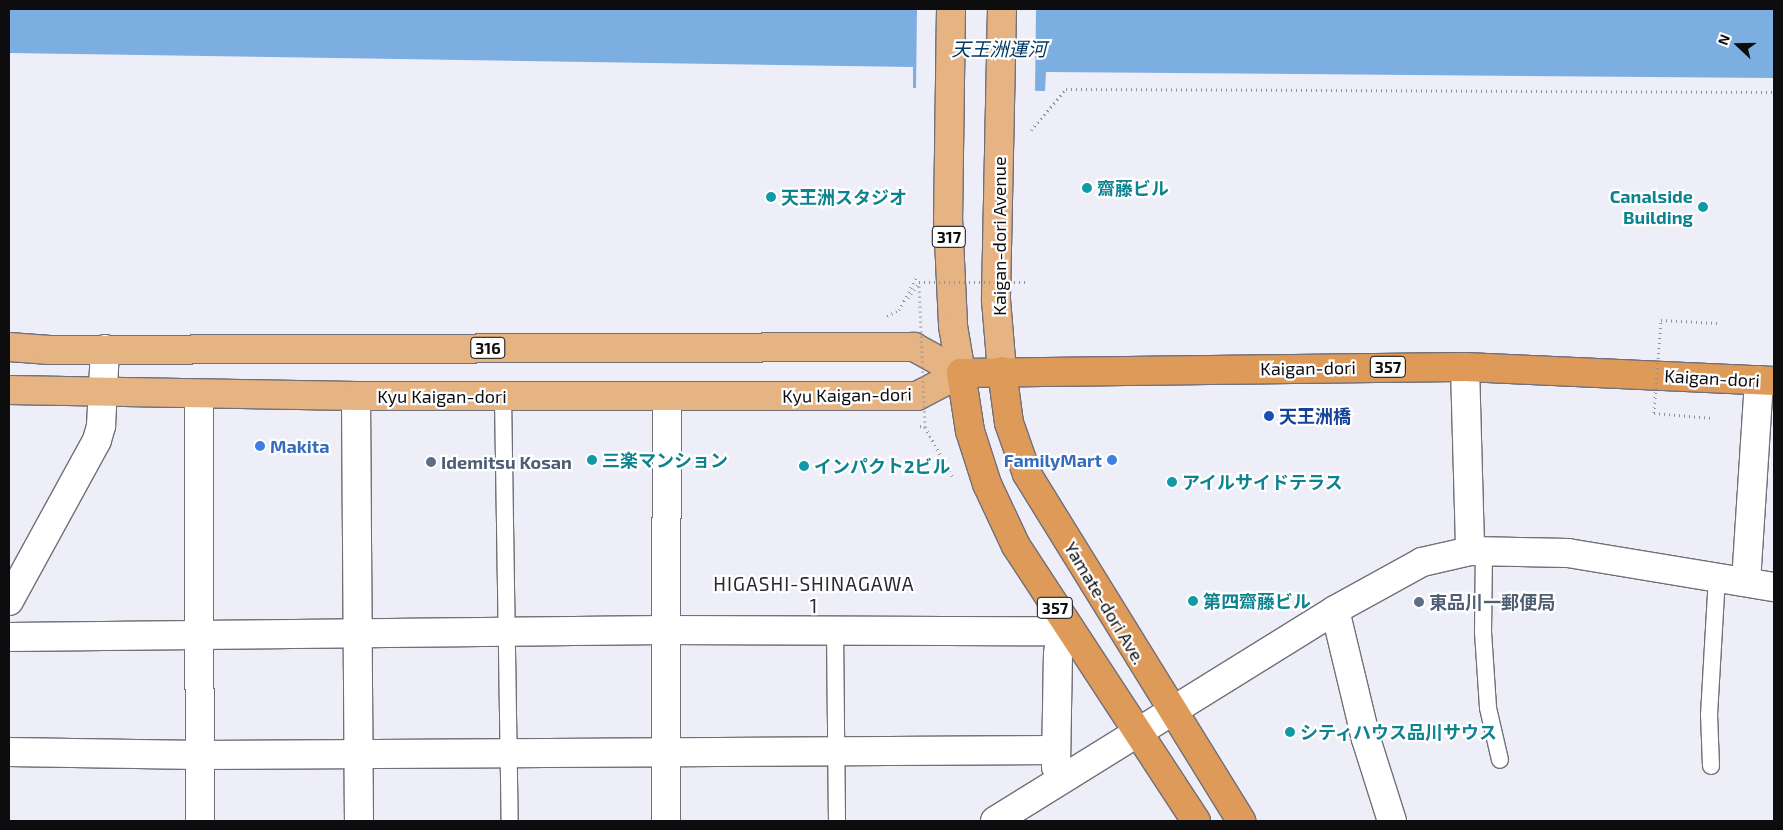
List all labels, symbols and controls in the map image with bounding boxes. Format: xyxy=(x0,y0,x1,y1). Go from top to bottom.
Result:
north arrow xyxy=(1713,20,1763,70)
text: N xyxy=(1714,32,1733,47)
water label: 天王洲運河 xyxy=(952,38,1046,60)
street label: Kaigan-dori Avenue xyxy=(988,156,1010,316)
place label: 齋藤ビル xyxy=(1097,177,1169,199)
marker: 齋藤ビル xyxy=(1081,182,1093,194)
place label: 天王洲スタジオ xyxy=(781,186,907,208)
place label: Canalside Building xyxy=(1610,186,1693,228)
marker: 天王洲スタジオ xyxy=(765,191,777,203)
marker: Canalside Building xyxy=(1697,201,1709,213)
road number: 317 xyxy=(932,223,966,250)
road number: 316 xyxy=(469,334,507,362)
road number: 357 xyxy=(1369,354,1407,381)
street label: Kaigan-dori xyxy=(1260,356,1356,380)
street label: Kaigan-dori xyxy=(1664,365,1760,391)
street label: Kyu Kaigan-dori xyxy=(782,383,912,407)
street label: Kyu Kaigan-dori xyxy=(377,385,507,407)
place label: 天王洲橋 xyxy=(1279,405,1351,427)
marker: 天王洲橋 xyxy=(1263,410,1275,422)
place label: Makita xyxy=(270,435,329,457)
marker: Makita xyxy=(254,440,266,452)
place label: 三楽マンション xyxy=(602,449,728,471)
place label: FamilyMart xyxy=(1004,449,1102,471)
place label: Idemitsu Kosan xyxy=(441,451,572,473)
marker: 三楽マンション xyxy=(586,454,598,466)
marker: FamilyMart xyxy=(1106,454,1118,466)
place label: インパクト2ビル xyxy=(814,455,950,477)
marker: Idemitsu Kosan xyxy=(425,456,437,468)
marker: インパクト2ビル xyxy=(798,460,810,472)
place label: アイルサイドテラス xyxy=(1182,471,1344,493)
marker: アイルサイドテラス xyxy=(1166,476,1178,488)
street label: Yamate-dori Ave. xyxy=(1060,538,1150,668)
district label: HIGASHI-SHINAGAWA 1 xyxy=(711,573,917,617)
place label: 第四齋藤ビル xyxy=(1203,590,1311,612)
place label: 東品川一郵便局 xyxy=(1429,591,1555,613)
road number: 357 xyxy=(1036,594,1074,622)
marker: 第四齋藤ビル xyxy=(1187,595,1199,607)
marker: 東品川一郵便局 xyxy=(1413,596,1425,608)
place label: シティハウス品川サウス xyxy=(1300,721,1498,743)
marker: シティハウス品川サウス xyxy=(1284,726,1296,738)

